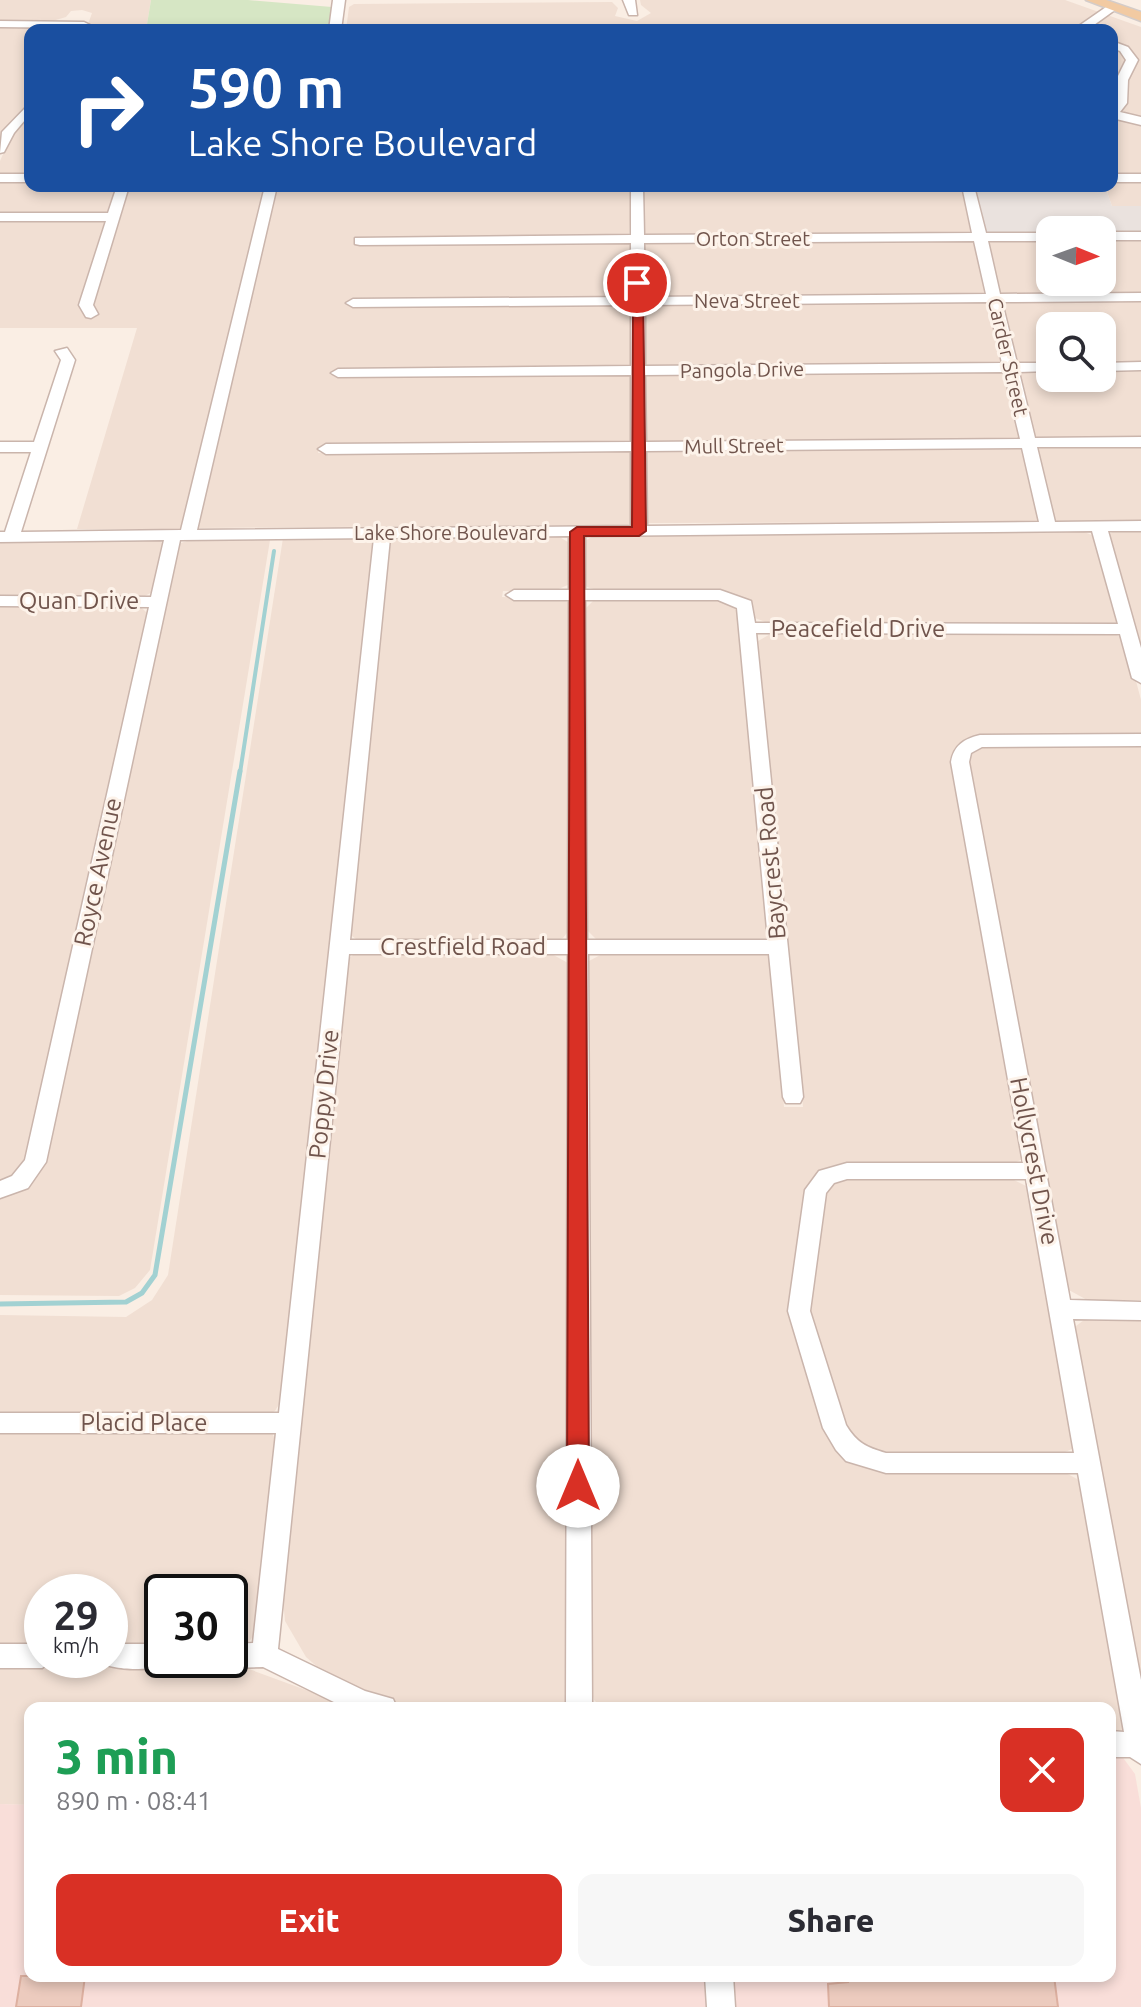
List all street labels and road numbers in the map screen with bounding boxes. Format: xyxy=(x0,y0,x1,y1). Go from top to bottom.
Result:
street label: Orton Street xyxy=(696,227,810,250)
street label: Neva Street xyxy=(694,289,800,312)
street label: Carder Street xyxy=(984,295,1033,418)
street label: Pangola Drive xyxy=(680,357,804,382)
street label: Mull Street xyxy=(684,433,784,458)
street label: Lake Shore Boulevard xyxy=(354,521,548,544)
street label: Quan Drive xyxy=(19,587,139,614)
street label: Peacefield Drive xyxy=(771,615,945,642)
street label: Baycrest Road xyxy=(750,786,791,941)
street label: Royce Avenue xyxy=(69,795,126,949)
street label: Crestfield Road xyxy=(380,933,546,960)
street label: Poppy Drive xyxy=(303,1028,344,1160)
street label: Hollycrest Drive xyxy=(1005,1075,1064,1247)
street label: Placid Place xyxy=(81,1409,207,1436)

